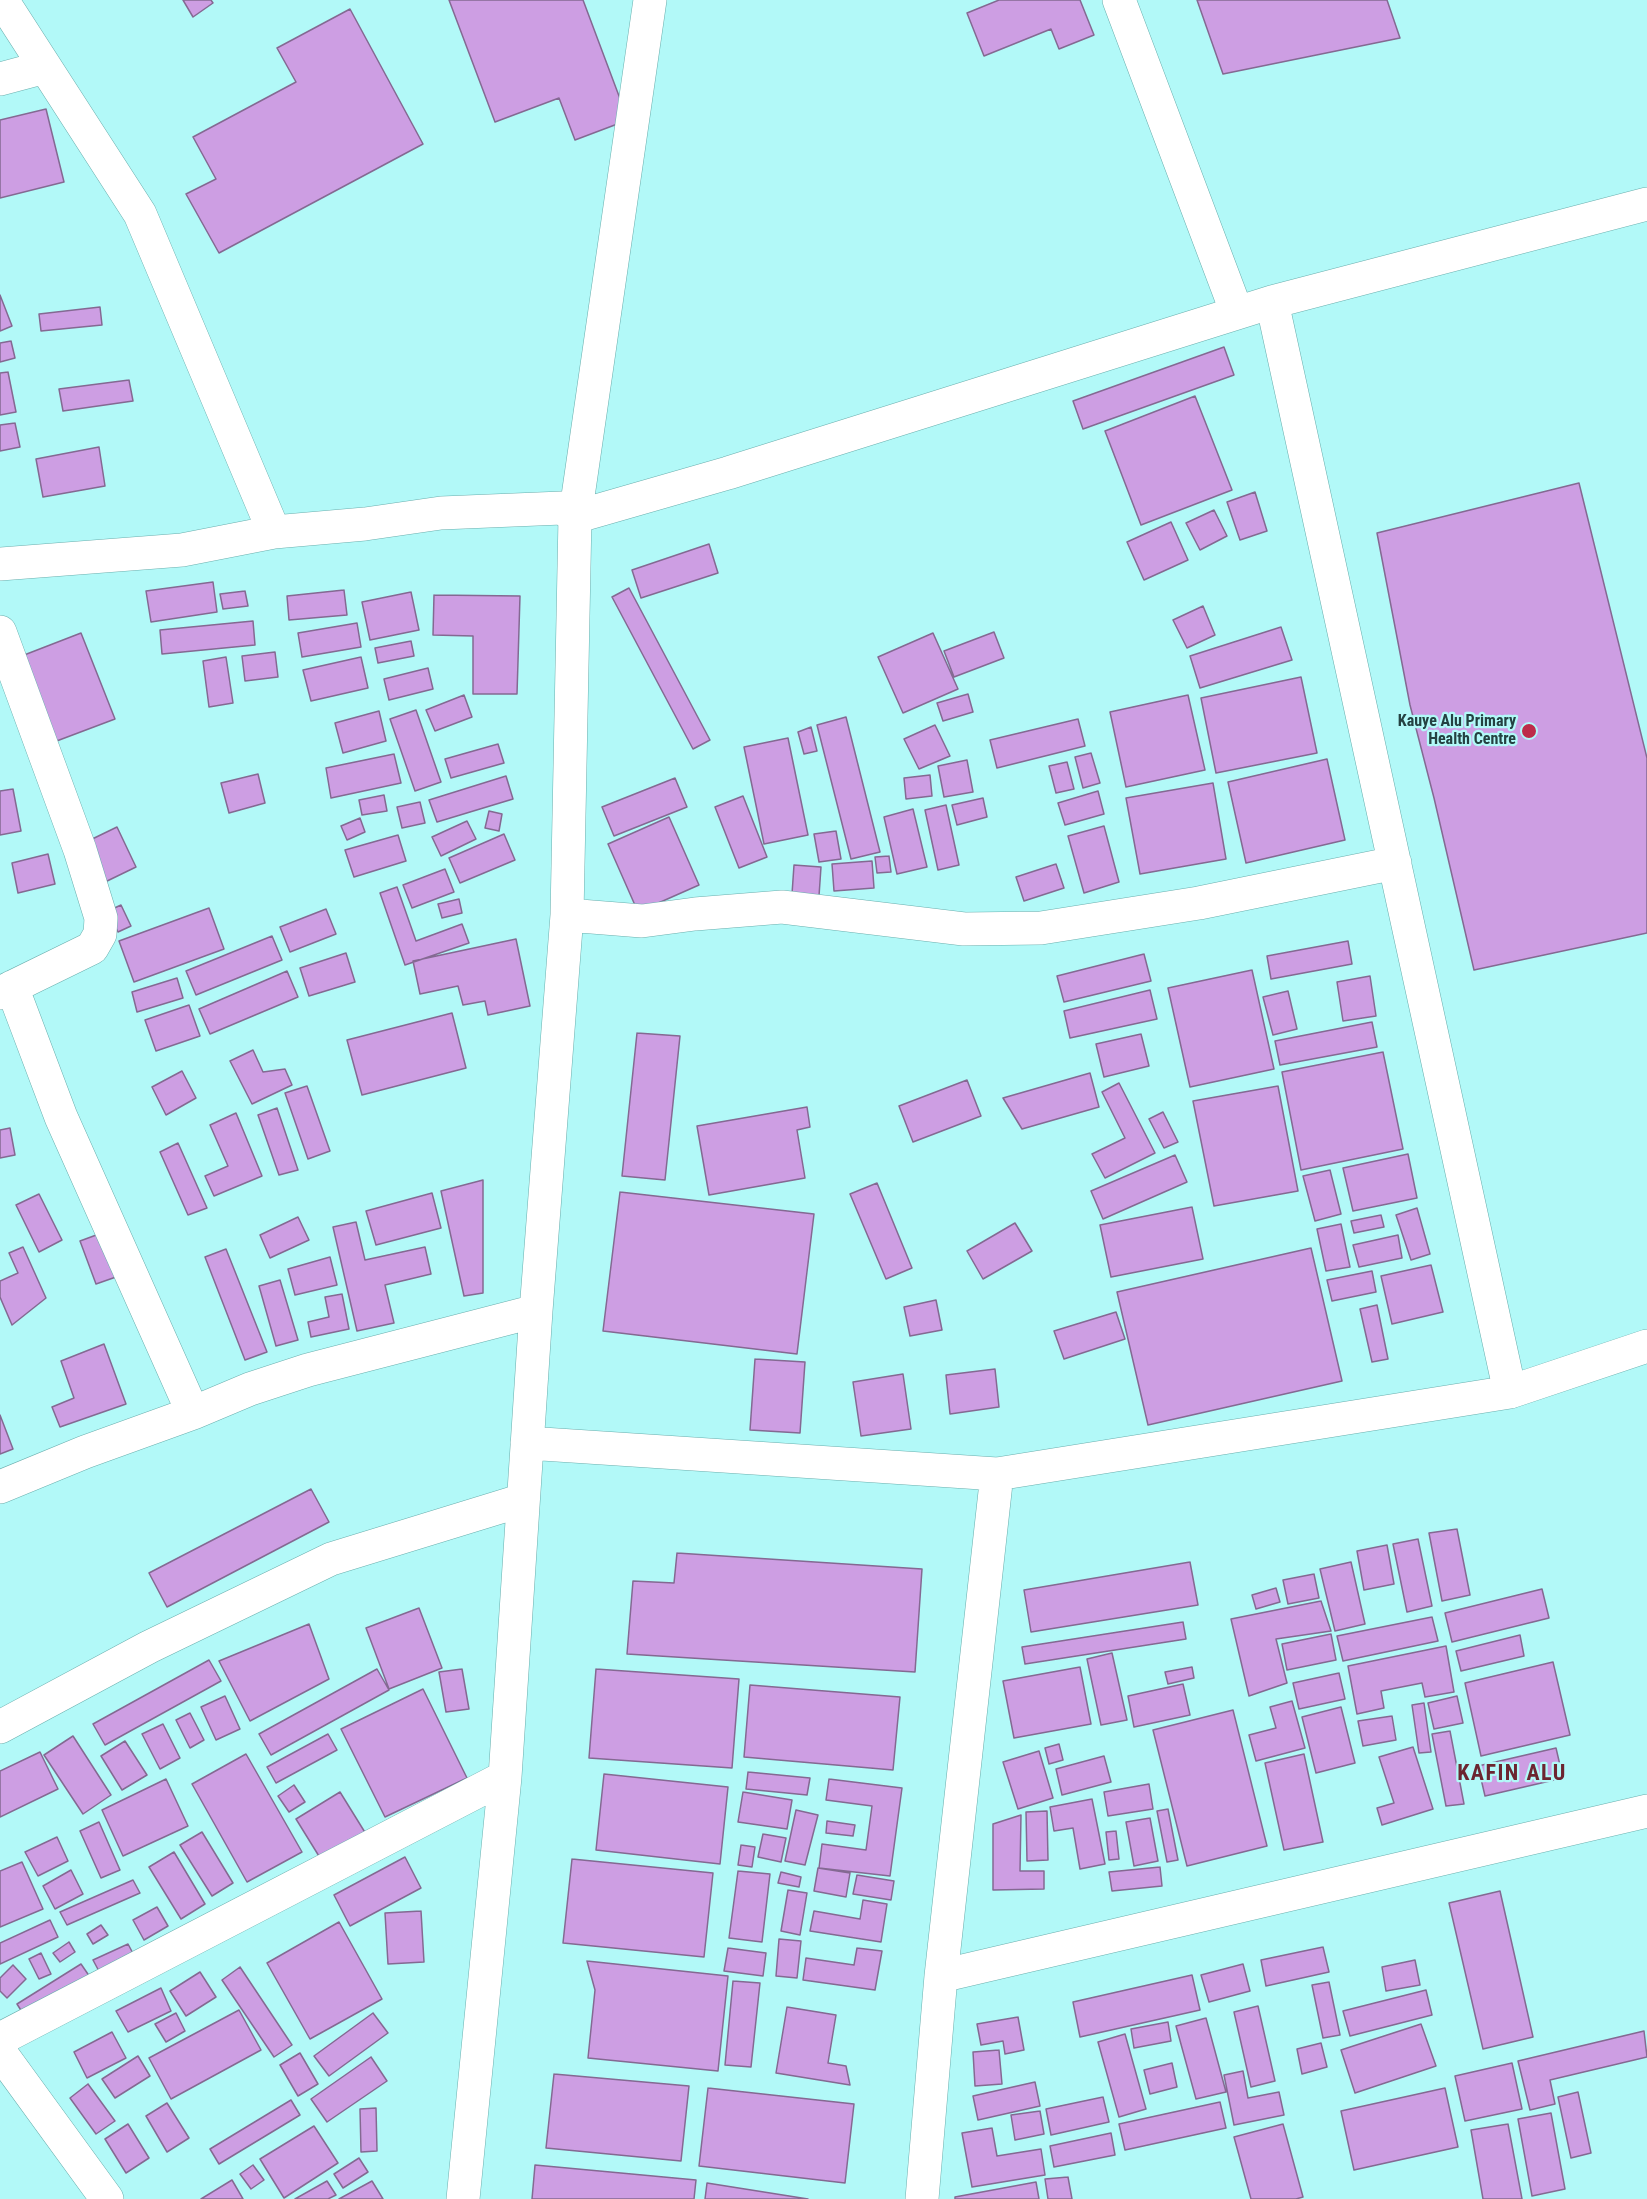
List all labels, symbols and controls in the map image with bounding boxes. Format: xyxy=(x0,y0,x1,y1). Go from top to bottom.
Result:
place label: Kauye Alu Primary Health Centre xyxy=(1398,712,1516,750)
marker: Kauye Alu Primary Health Centre xyxy=(1520,722,1538,740)
district label: KAFIN ALU xyxy=(1457,1761,1567,1787)

